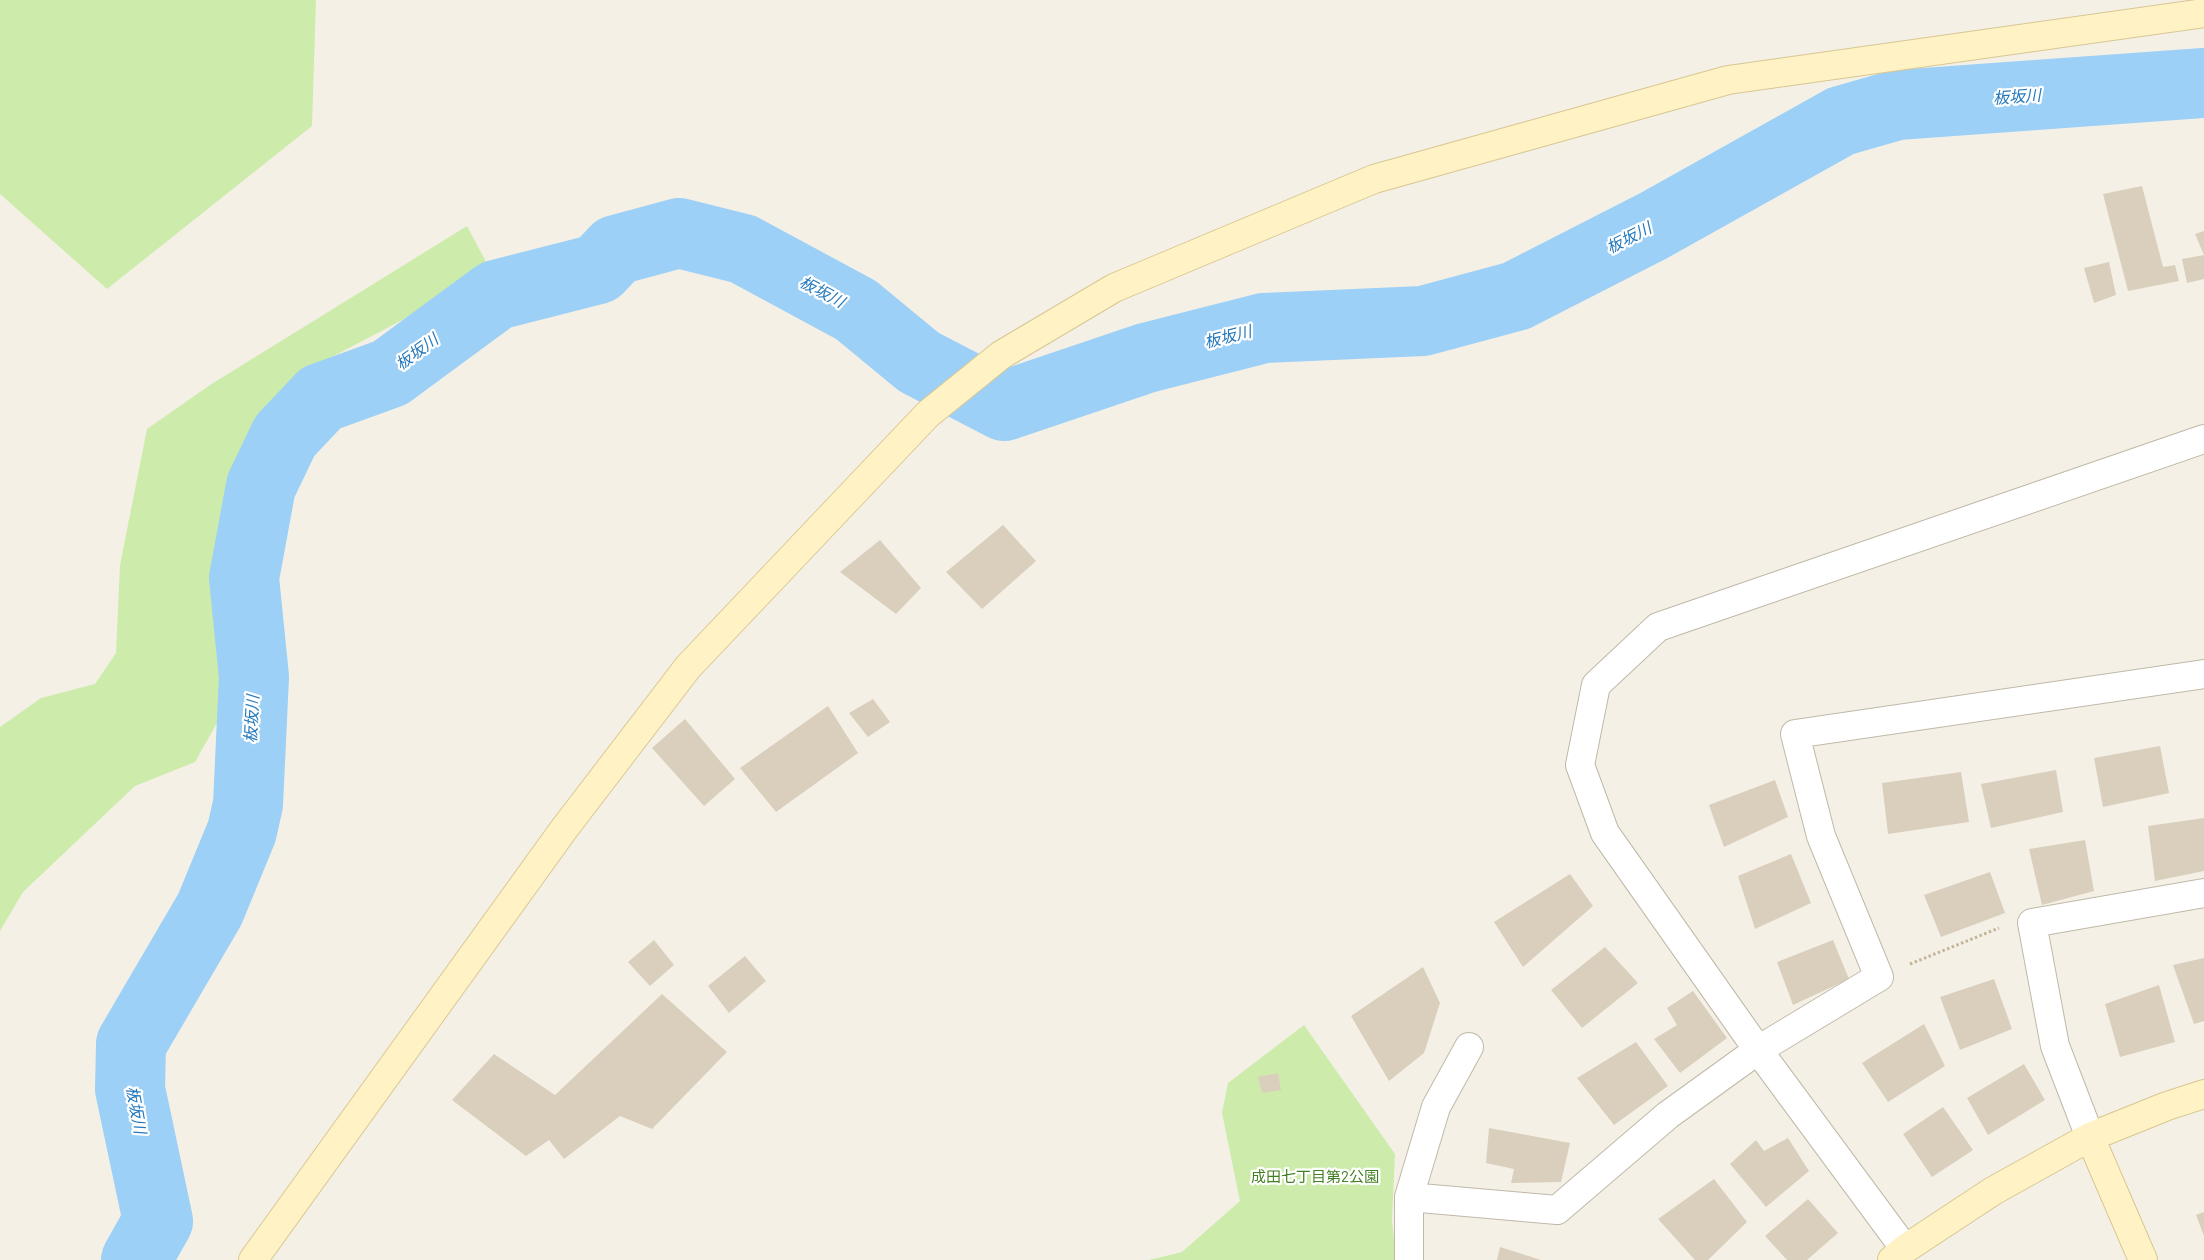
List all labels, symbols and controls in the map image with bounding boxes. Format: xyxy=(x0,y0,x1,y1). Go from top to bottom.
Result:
water label: 板坂川 xyxy=(1992,86,2042,108)
water label: 板坂川 xyxy=(1603,219,1655,257)
water label: 板坂川 xyxy=(796,272,848,312)
water label: 板坂川 xyxy=(1202,322,1254,352)
water label: 板坂川 xyxy=(392,330,442,374)
water label: 板坂川 xyxy=(241,695,263,743)
water label: 板坂川 xyxy=(122,1085,150,1135)
park label: 成田七丁目第2公園 xyxy=(1251,1168,1379,1186)

